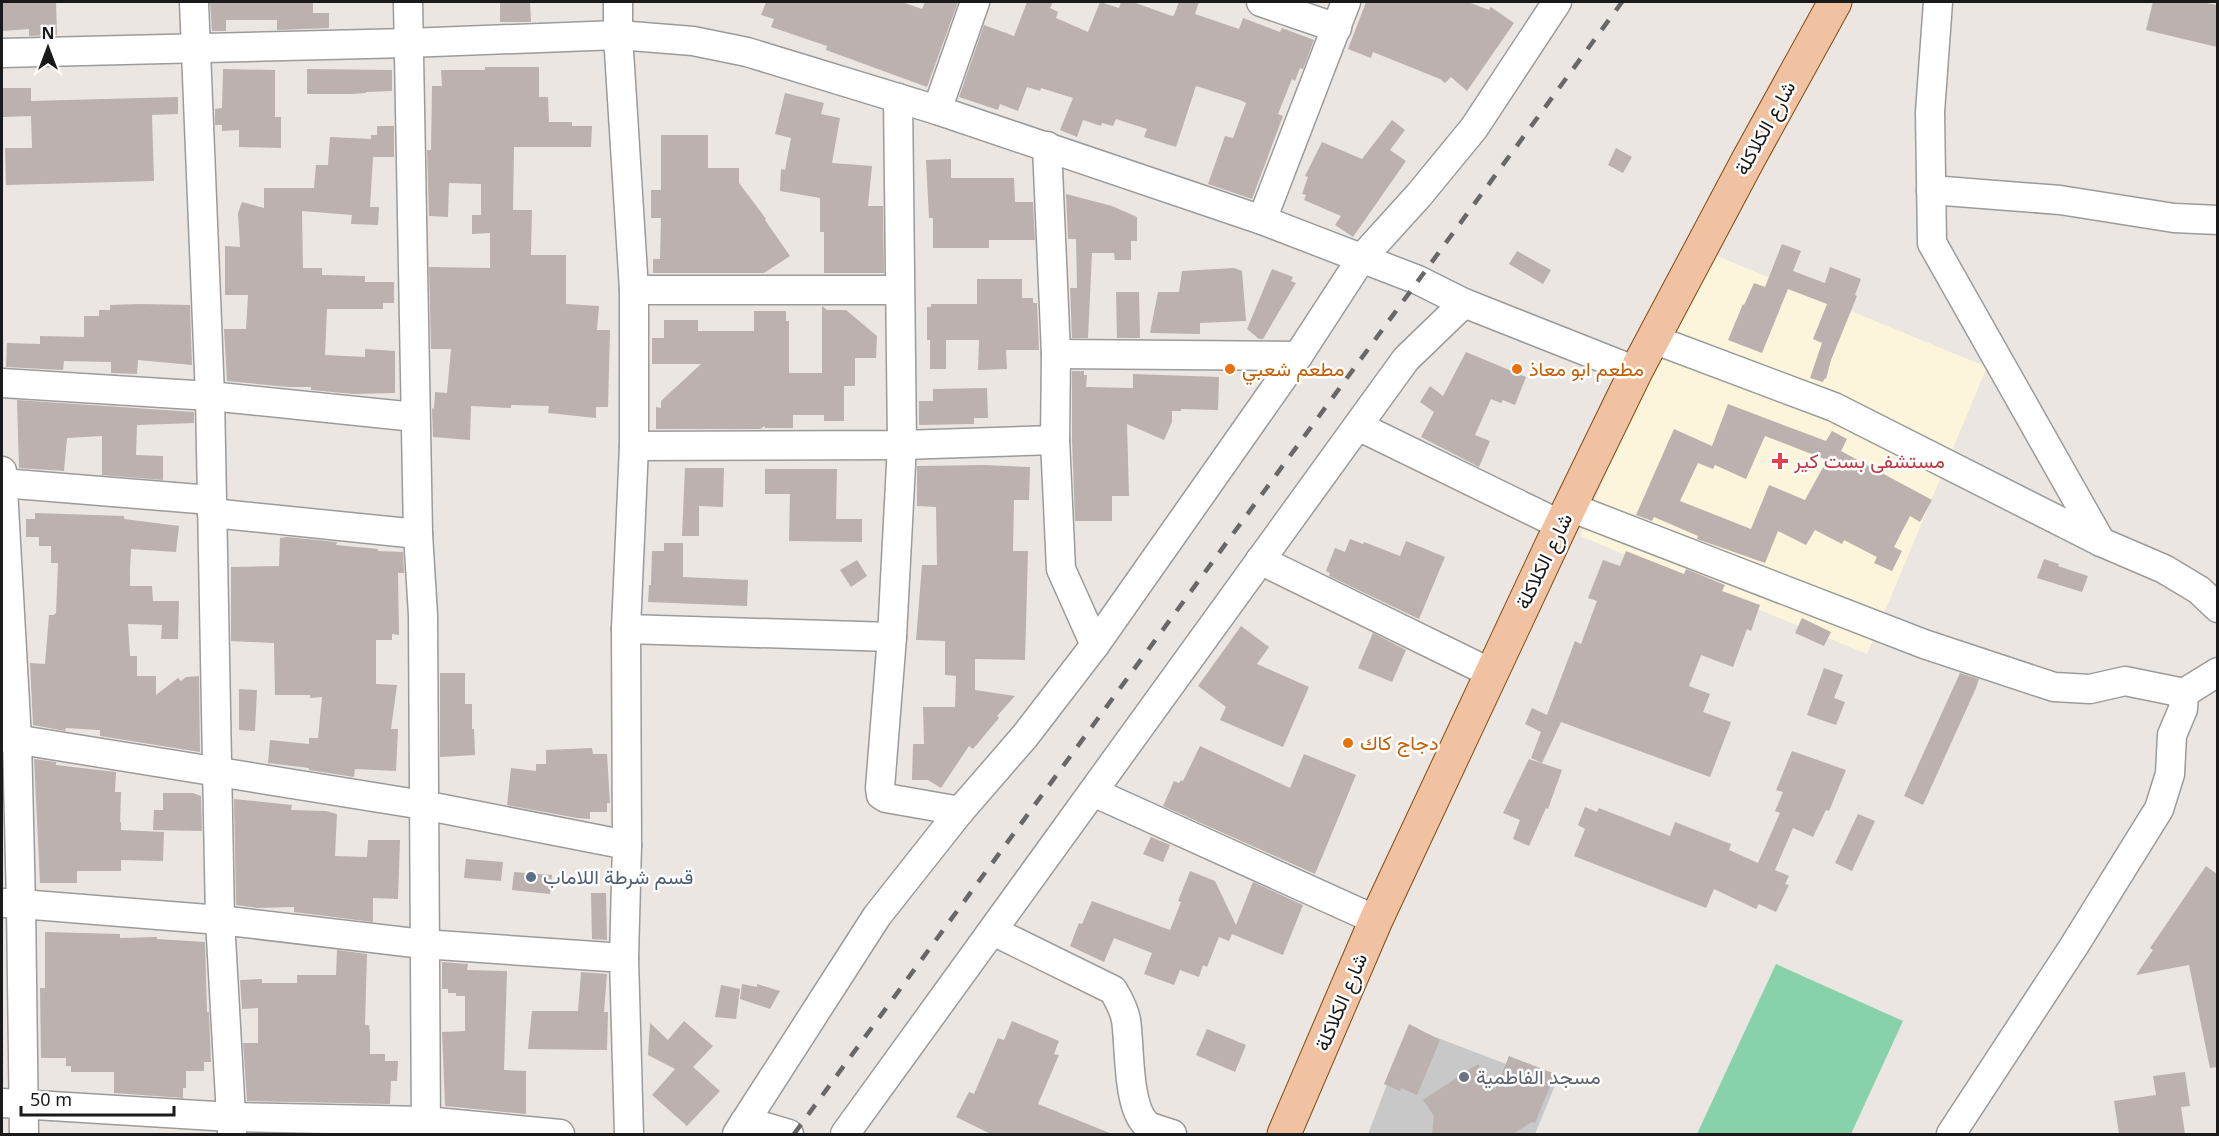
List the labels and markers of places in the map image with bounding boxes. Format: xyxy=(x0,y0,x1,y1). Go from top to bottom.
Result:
place label: مطعم شعبي xyxy=(1242,355,1344,386)
place label: مطعم ابو معاذ xyxy=(1529,355,1644,382)
marker: مطعم شعبي xyxy=(1223,362,1237,376)
marker: مطعم ابو معاذ xyxy=(1510,362,1524,376)
place label: مستشفى بست كير xyxy=(1793,447,1945,474)
marker: مستشفى بست كير xyxy=(1771,452,1789,470)
place label: دجاج كاك xyxy=(1360,729,1439,757)
marker: دجاج كاك xyxy=(1341,736,1355,750)
place label: قسم شرطة اللاماب xyxy=(543,863,693,890)
marker: قسم شرطة اللاماب xyxy=(524,870,538,884)
place label: مسجد الفاطمية xyxy=(1476,1063,1601,1090)
marker: مسجد الفاطمية xyxy=(1457,1070,1471,1084)

